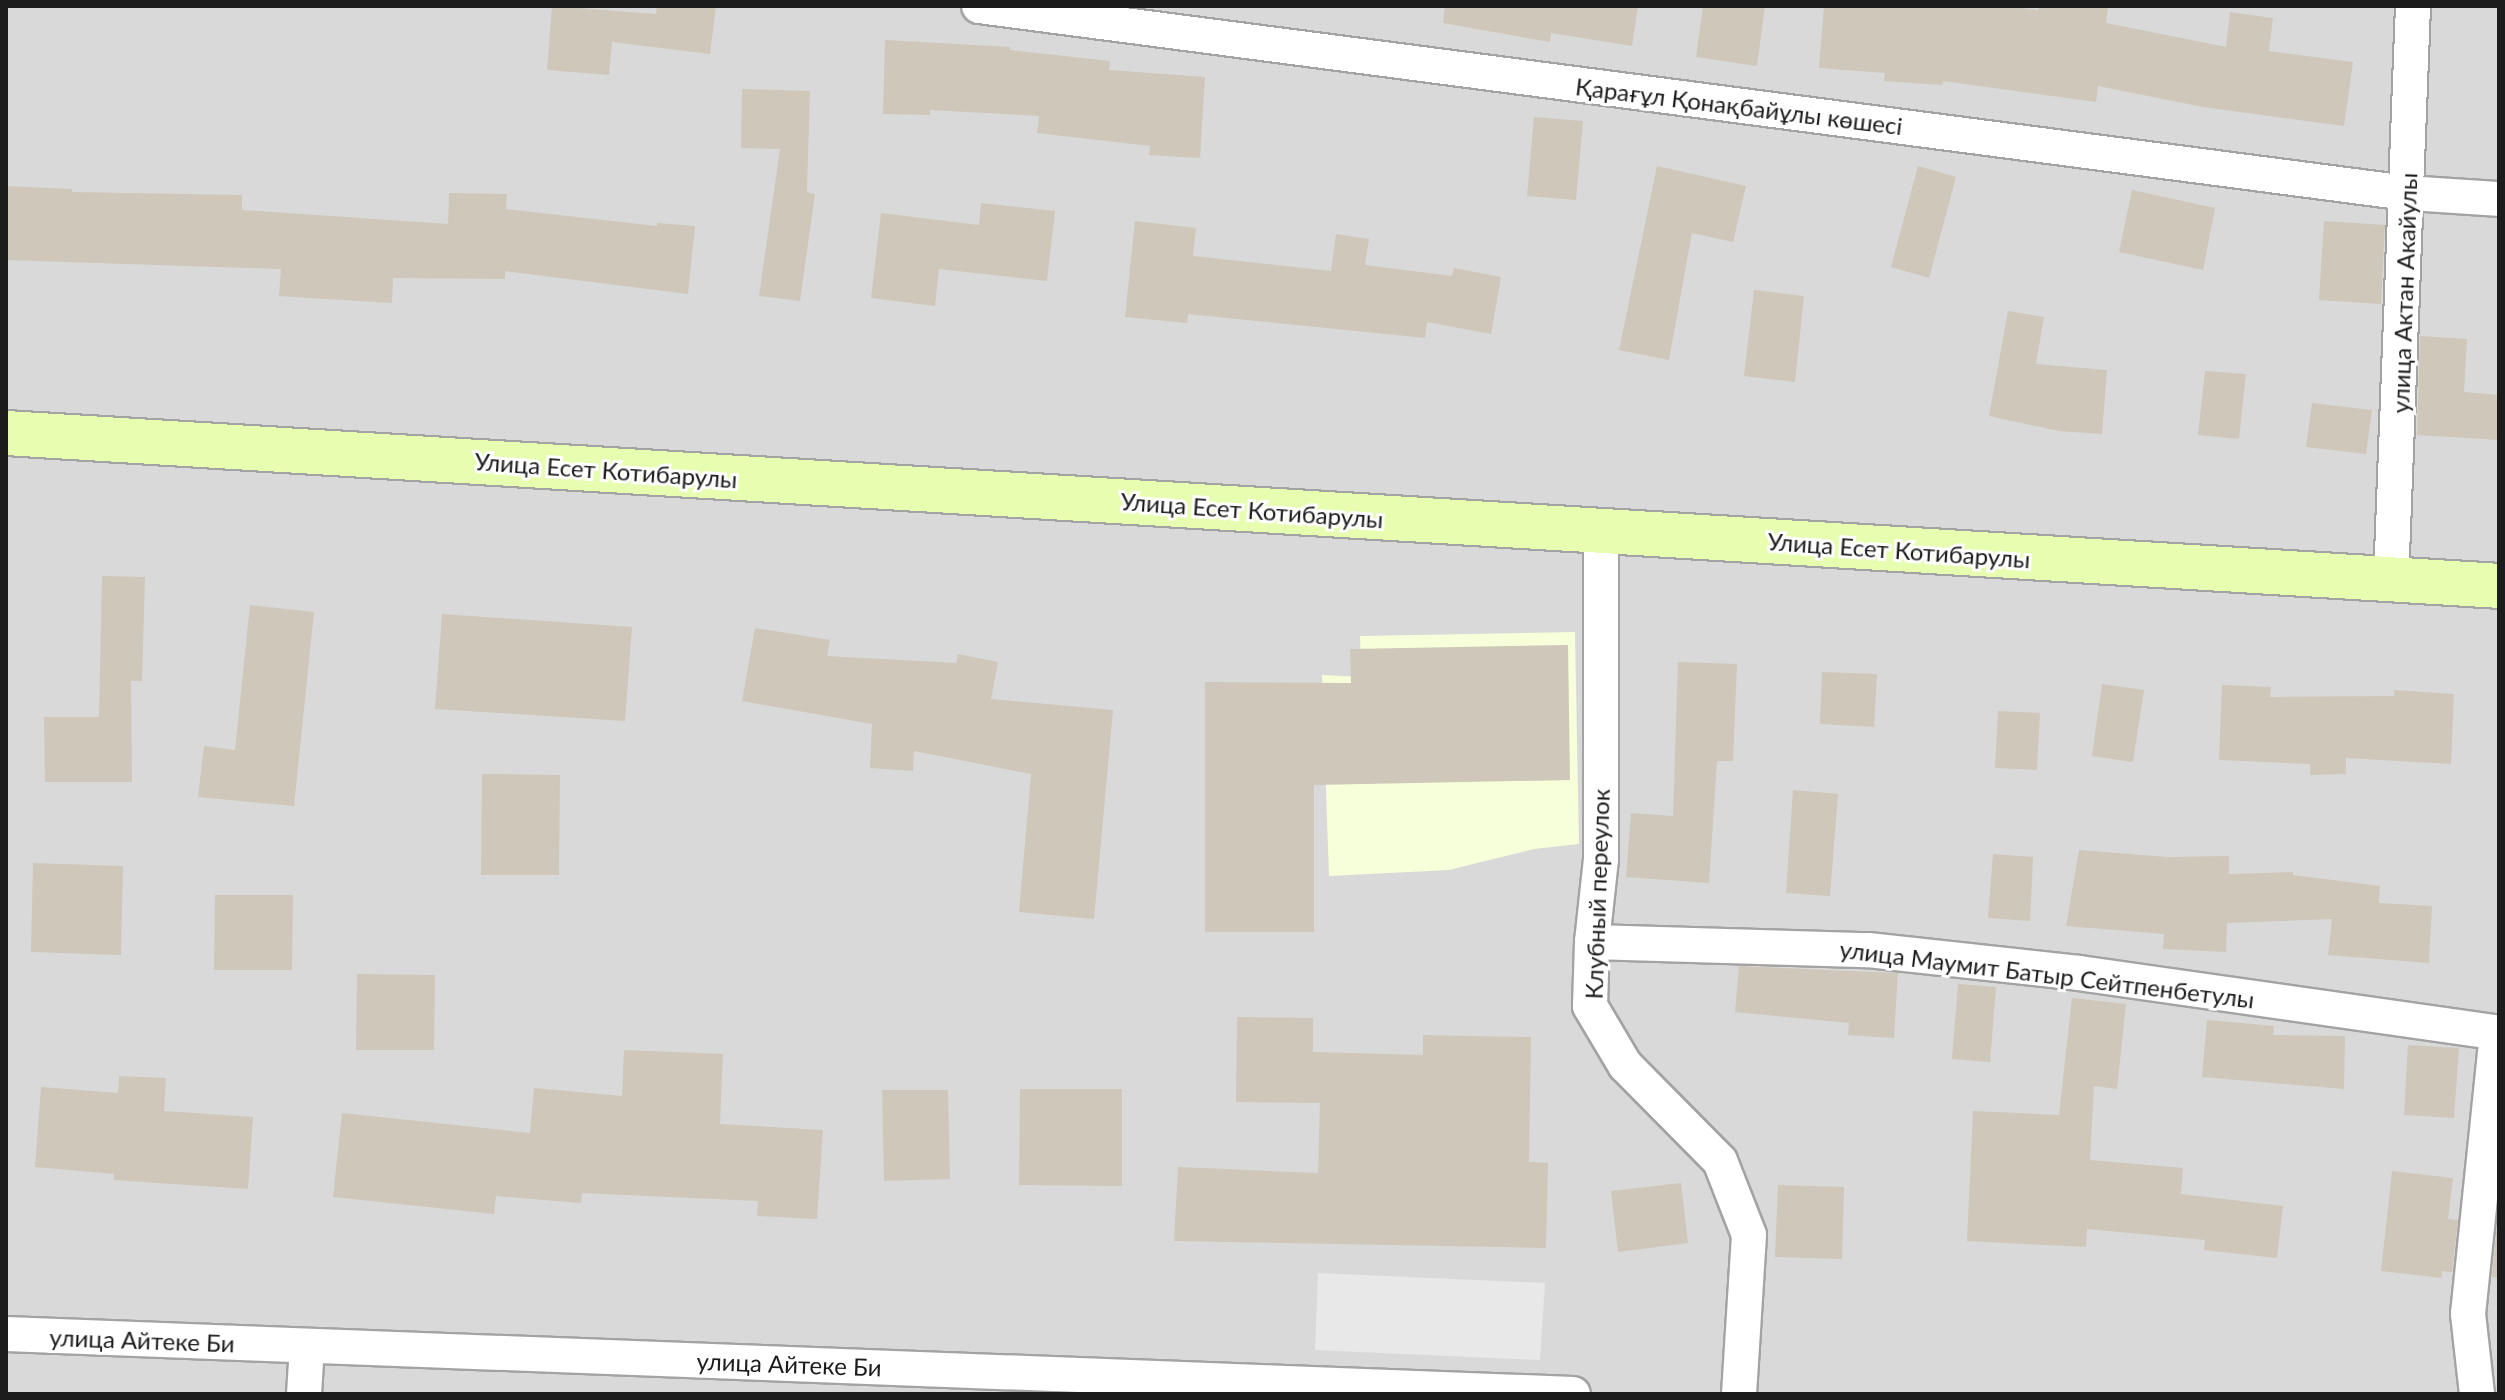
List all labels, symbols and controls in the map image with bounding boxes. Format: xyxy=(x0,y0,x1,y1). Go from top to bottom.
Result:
street label: Қарағұл Қонақбайұлы көшесі xyxy=(1574,72,1904,140)
street label: улица Актан Акайулы xyxy=(2385,172,2423,414)
street label: Улица Есет Котибарулы xyxy=(474,446,738,494)
street label: Улица Есет Котибарулы xyxy=(1120,486,1384,534)
street label: Улица Есет Котибарулы xyxy=(1767,526,2031,574)
street label: Клубный переулок xyxy=(1579,788,1615,1000)
street label: улица Маумит Батыр Сейтпенбетулы xyxy=(1838,934,2256,1014)
street label: улица Айтеке Би xyxy=(49,1322,235,1358)
street label: улица Айтеке Би xyxy=(696,1346,882,1382)

